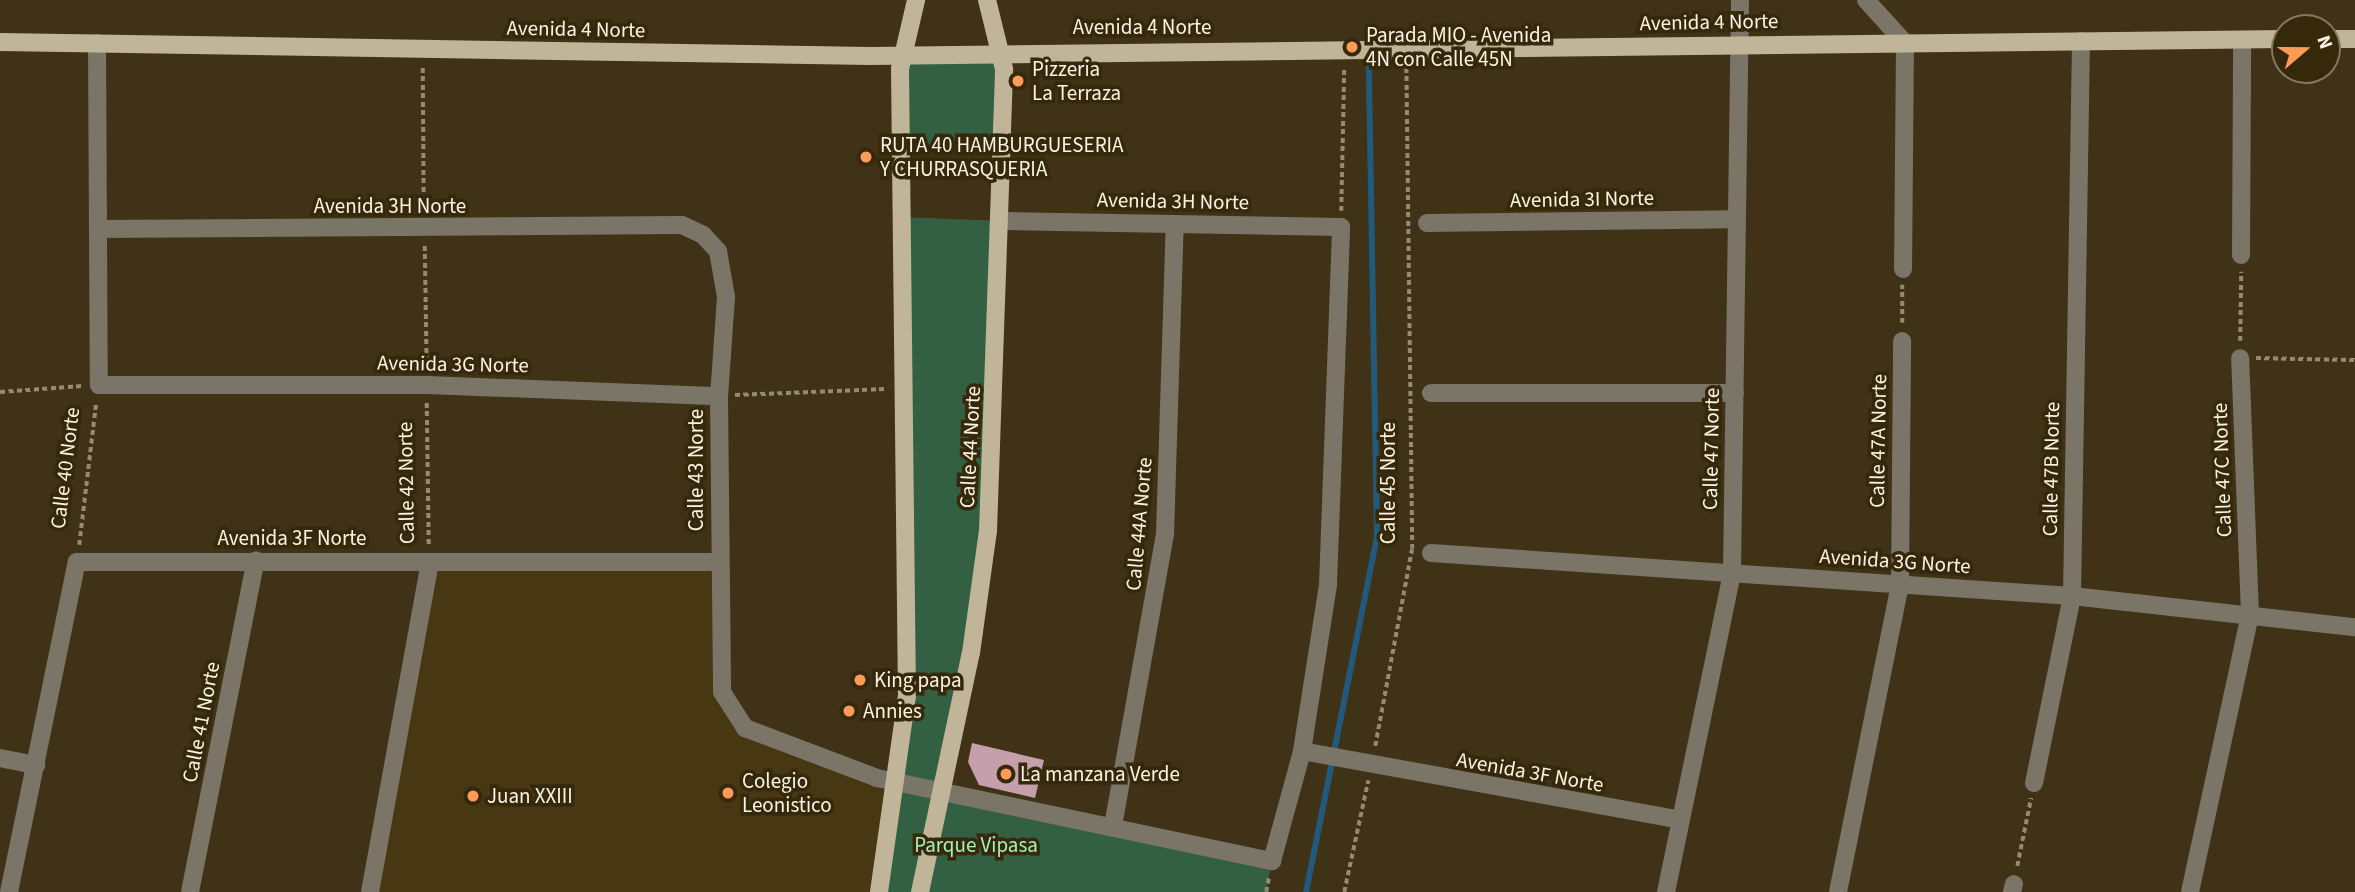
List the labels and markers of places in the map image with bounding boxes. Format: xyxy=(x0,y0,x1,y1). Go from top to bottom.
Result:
place label: Parada MIO - Avenida 4N con Calle 45N xyxy=(1366,22,1551,72)
marker: Parada MIO - Avenida 4N con Calle 45N xyxy=(1344,39,1360,55)
place label: Pizzeria La Terraza xyxy=(1032,56,1121,106)
marker: Pizzeria La Terraza xyxy=(1010,73,1026,89)
place label: RUTA 40 HAMBURGUESERIA Y CHURRASQUERIA xyxy=(880,132,1124,182)
marker: RUTA 40 HAMBURGUESERIA Y CHURRASQUERIA xyxy=(858,149,874,165)
place label: King papa xyxy=(874,667,961,693)
marker: King papa xyxy=(852,672,868,688)
place label: Annies xyxy=(863,698,922,724)
marker: Annies xyxy=(841,703,857,719)
place label: La manzana Verde xyxy=(1020,761,1180,787)
marker: La manzana Verde xyxy=(998,766,1014,782)
place label: Colegio Leonistico xyxy=(742,768,832,818)
place label: Juan XXIII xyxy=(487,783,573,809)
marker: Colegio Leonistico xyxy=(720,785,736,801)
marker: Juan XXIII xyxy=(465,788,481,804)

